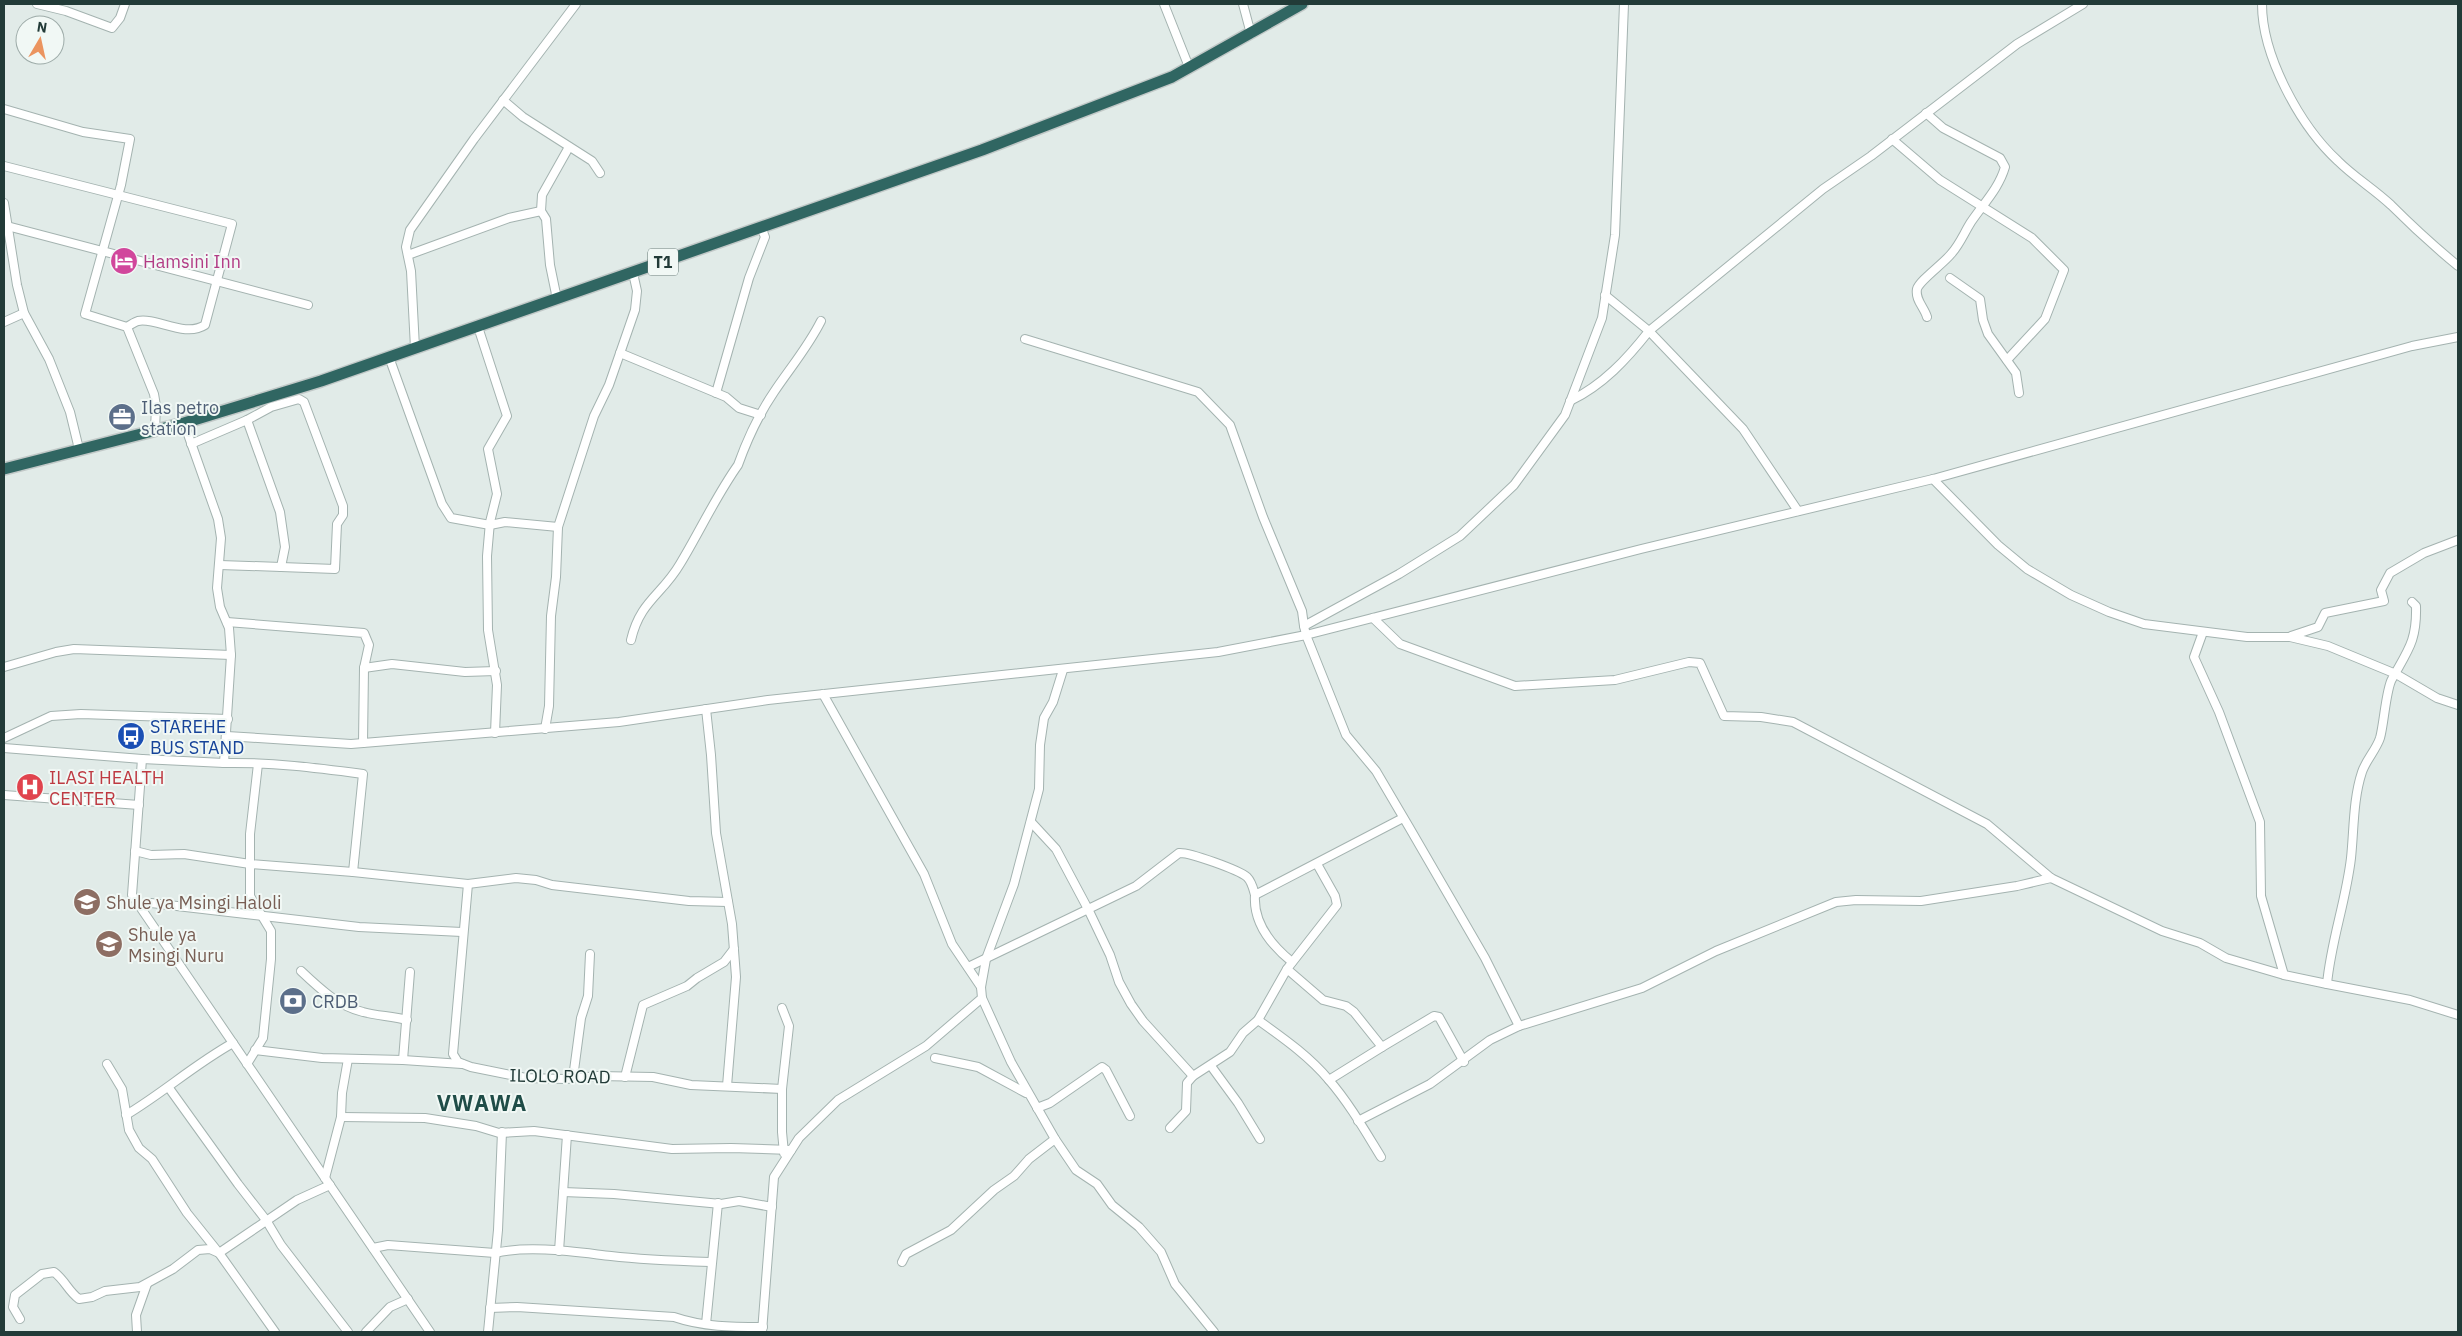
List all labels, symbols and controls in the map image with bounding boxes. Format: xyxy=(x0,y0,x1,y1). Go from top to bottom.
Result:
north arrow xyxy=(15,15,65,65)
text: N xyxy=(36,17,48,37)
hotel icon: Hamsini Inn xyxy=(109,246,139,276)
road number: T1 xyxy=(648,248,678,276)
place label: Hamsini Inn xyxy=(143,250,241,273)
place label: Ilas petro station xyxy=(141,396,219,440)
office icon: Ilas petro station xyxy=(107,402,137,432)
place label: STAREHE BUS STAND xyxy=(150,715,244,759)
bus stop icon: STAREHE BUS STAND xyxy=(116,721,146,751)
place label: ILASI HEALTH CENTER xyxy=(49,766,165,810)
hospital icon: ILASI HEALTH CENTER xyxy=(15,772,45,802)
school or university icon: Shule ya Msingi Haloli xyxy=(72,887,102,917)
place label: Shule ya Msingi Haloli xyxy=(106,891,282,914)
place label: Shule ya Msingi Nuru xyxy=(128,923,224,967)
school or university icon: Shule ya Msingi Nuru xyxy=(94,929,124,959)
bank icon: CRDB xyxy=(278,986,308,1016)
place label: CRDB xyxy=(312,990,359,1013)
street label: ILOLO ROAD xyxy=(509,1064,611,1088)
district label: VWAWA xyxy=(437,1088,527,1117)

